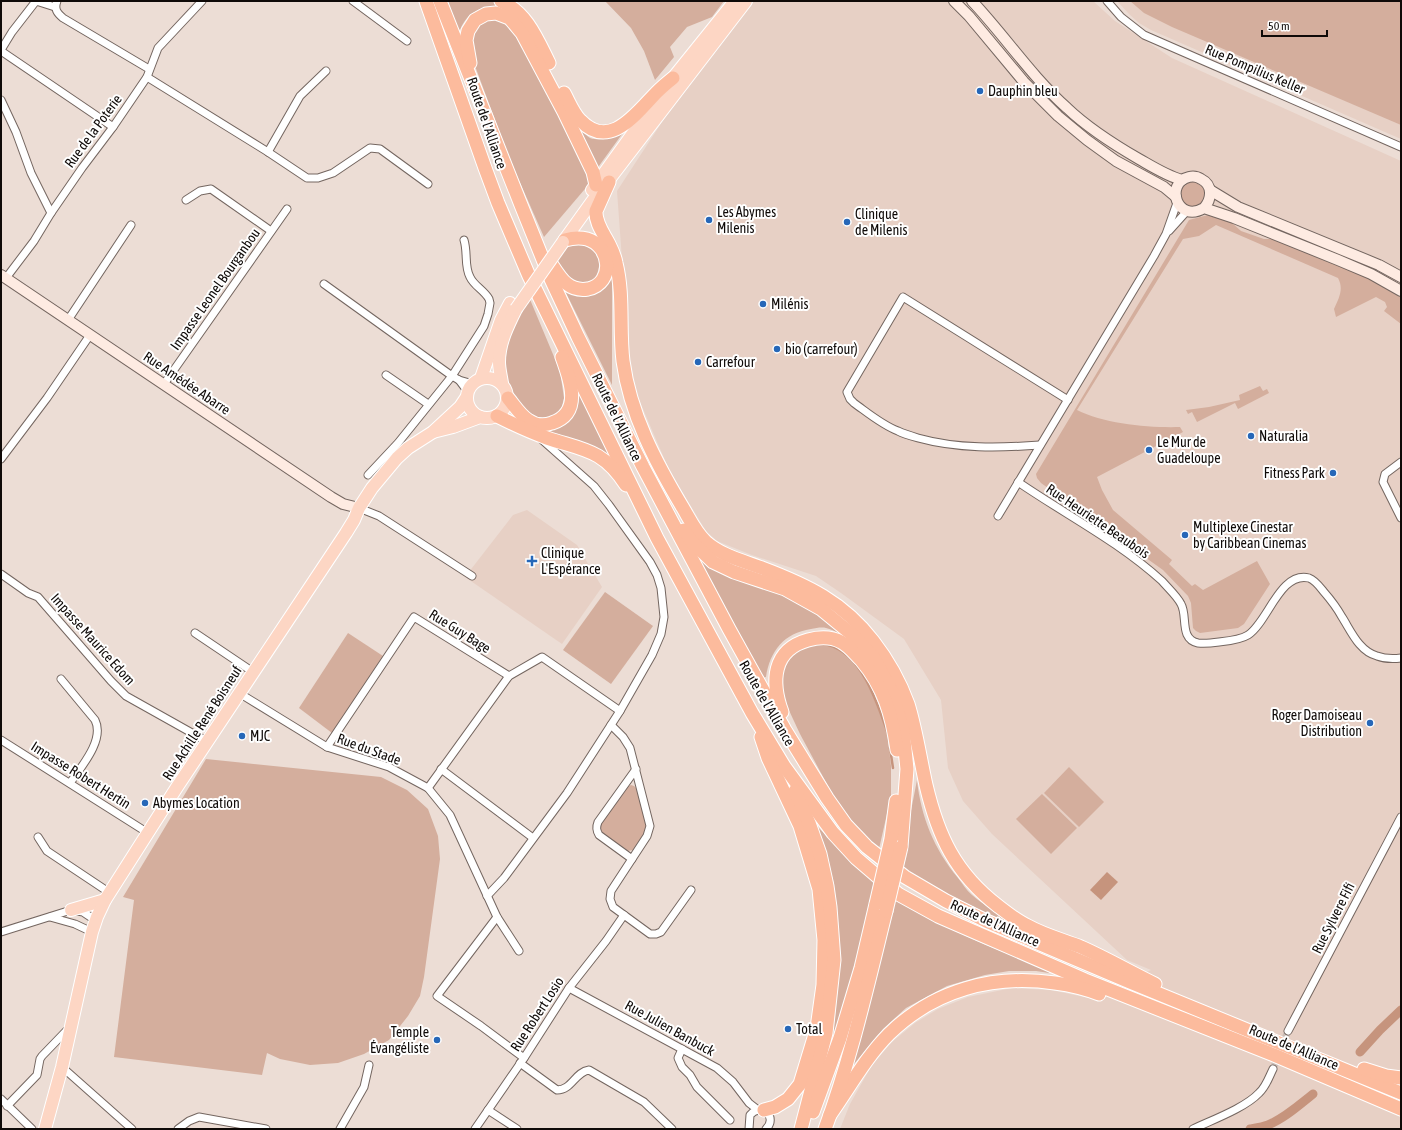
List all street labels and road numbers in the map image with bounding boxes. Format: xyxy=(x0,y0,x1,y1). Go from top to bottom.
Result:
street label: Rue Pompilius Keller xyxy=(1203,41,1308,98)
street label: Route de l'Alliance xyxy=(464,75,510,171)
street label: Rue de la Poterie xyxy=(61,91,125,171)
street label: Impasse Leonel Bourganbou xyxy=(167,225,263,353)
street label: Rue Amédée Abarre xyxy=(141,348,233,418)
street label: Route de l'Alliance xyxy=(589,370,645,464)
street label: Rue Heuriette Beaubois xyxy=(1043,481,1153,561)
street label: Impasse Maurice Edom xyxy=(48,590,138,688)
street label: Rue Guy Bage xyxy=(426,606,494,656)
street label: Route de l'Alliance xyxy=(736,658,798,748)
street label: Rue Achille René Boisneuf xyxy=(159,663,245,783)
street label: Rue du Stade xyxy=(335,730,403,768)
street label: Impasse Robert Hertin xyxy=(28,738,134,812)
street label: Rue Sylvere Fifi xyxy=(1308,880,1358,956)
street label: Route de l'Alliance xyxy=(948,896,1042,950)
street label: Rue Robert Losio xyxy=(507,974,567,1054)
street label: Rue Julien Banbuck xyxy=(622,997,718,1059)
street label: Route de l'Alliance xyxy=(1247,1021,1341,1073)

